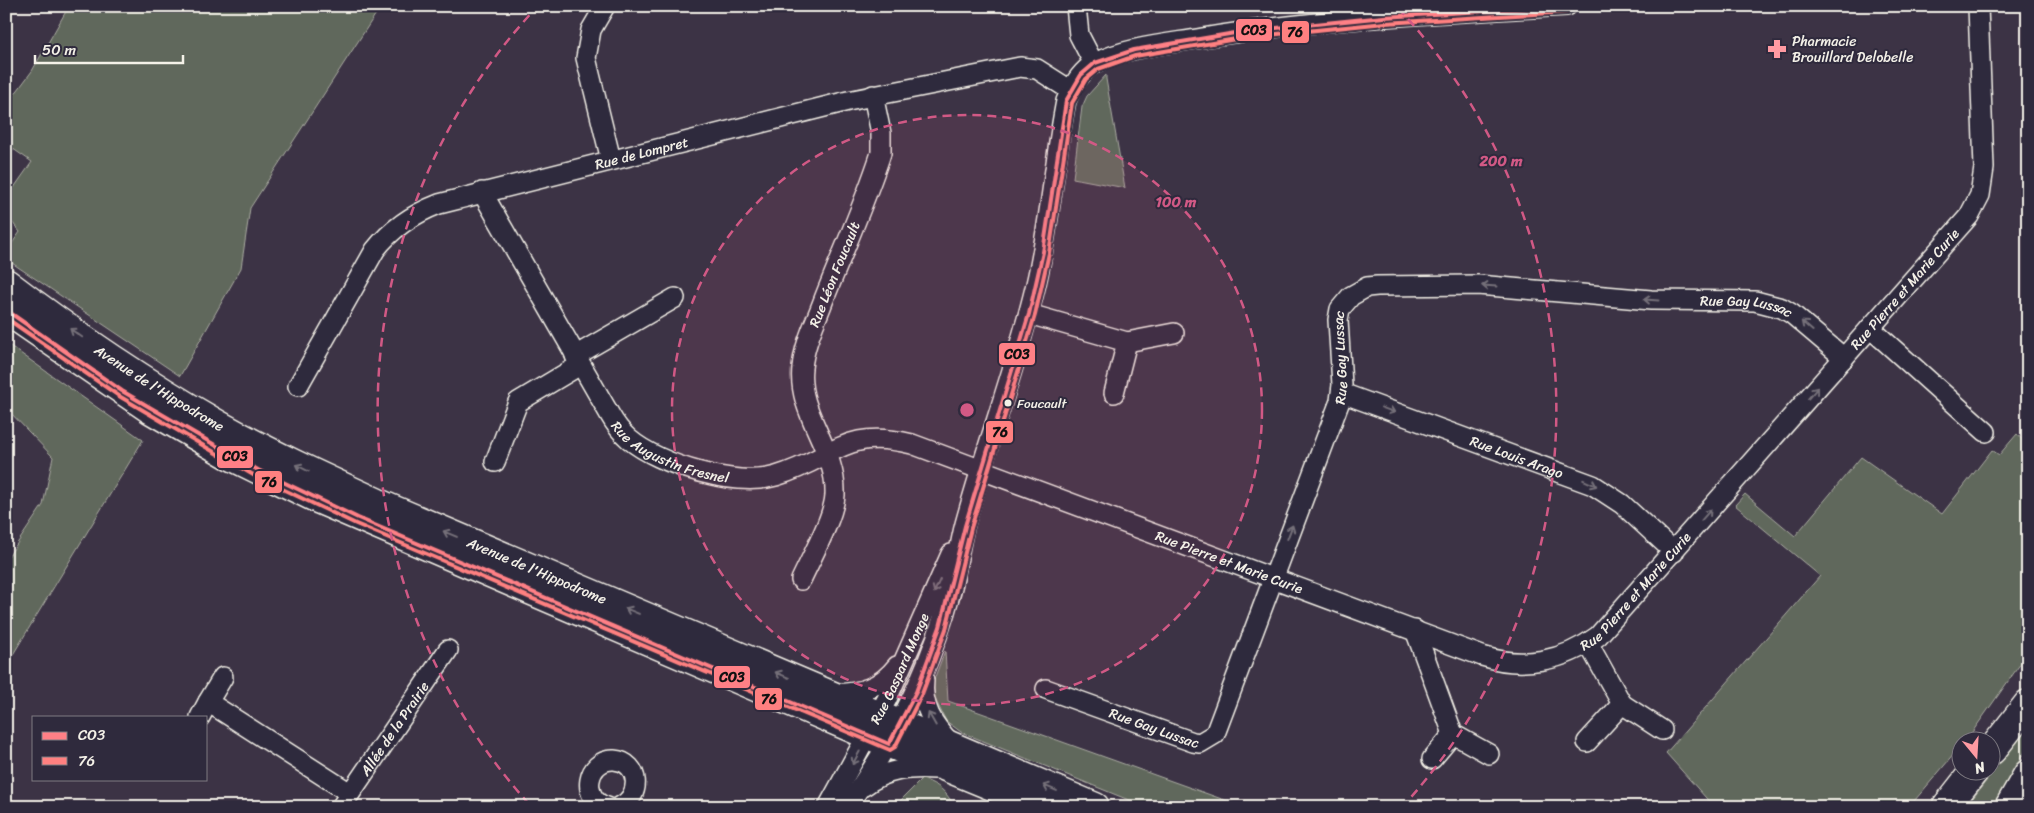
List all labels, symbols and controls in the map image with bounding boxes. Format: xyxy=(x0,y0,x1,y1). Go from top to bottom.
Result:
line badge: CO3 xyxy=(1235,18,1273,42)
text: CO3 xyxy=(1240,18,1267,43)
line badge: 76 xyxy=(1281,20,1310,44)
text: 76 xyxy=(1287,20,1303,45)
place label: Pharmacie Brouillard Delobelle xyxy=(1792,29,1913,70)
scale bar xyxy=(35,32,182,64)
text: 50 m xyxy=(42,37,77,63)
pharmacy icon: Pharmacie Brouillard Delobelle xyxy=(1766,38,1788,60)
street label: Rue de Lompret xyxy=(592,129,691,177)
text: 200 m xyxy=(1478,148,1523,174)
text: 100 m xyxy=(1156,189,1197,215)
street label: Rue Léon Foucault xyxy=(802,218,867,331)
street label: Rue Pierre et Marie Curie xyxy=(1844,222,1966,356)
one-way arrow xyxy=(1482,281,1498,290)
street label: Rue Gay Lussac xyxy=(1700,288,1798,324)
one-way arrow xyxy=(1644,295,1660,304)
street label: Rue Gay Lussac xyxy=(1325,309,1355,406)
one-way arrow xyxy=(1801,321,1814,332)
one-way arrow xyxy=(69,328,83,338)
street label: Avenue de l'Hippodrome xyxy=(88,337,229,438)
line badge: CO3 xyxy=(998,342,1036,366)
text: CO3 xyxy=(1003,342,1030,367)
one-way arrow xyxy=(1807,386,1819,399)
place label: Foucault xyxy=(1017,392,1067,415)
marker: Foucault xyxy=(1003,398,1013,408)
centre of rings xyxy=(958,401,976,419)
one-way arrow xyxy=(1379,406,1395,415)
street label: Rue Augustin Fresnel xyxy=(605,415,732,490)
line badge: 76 xyxy=(985,420,1014,444)
text: 76 xyxy=(992,420,1008,445)
street label: Rue Louis Arago xyxy=(1466,428,1567,486)
text: CO3 xyxy=(221,444,248,469)
line badge: CO3 xyxy=(216,445,254,469)
one-way arrow xyxy=(295,463,310,472)
line badge: 76 xyxy=(254,470,283,494)
text: 76 xyxy=(261,470,277,495)
one-way arrow xyxy=(1582,479,1597,489)
one-way arrow xyxy=(1700,509,1711,522)
street label: Rue Pierre et Marie Curie xyxy=(1152,523,1307,601)
one-way arrow xyxy=(1286,525,1295,540)
street label: Rue Pierre et Marie Curie xyxy=(1575,526,1698,657)
one-way arrow xyxy=(443,529,458,539)
street label: Avenue de l'Hippodrome xyxy=(462,529,611,611)
one-way arrow xyxy=(932,578,941,593)
one-way arrow xyxy=(625,605,640,615)
street label: Rue Gaspard Monge xyxy=(863,609,936,729)
line badge: CO3 xyxy=(713,665,751,689)
text: CO3 xyxy=(718,665,745,690)
one-way arrow xyxy=(775,669,790,679)
street label: Allée de la Prairie xyxy=(353,676,436,782)
line badge: 76 xyxy=(754,687,783,711)
text: 76 xyxy=(761,687,777,712)
street label: Rue Gay Lussac xyxy=(1106,700,1200,755)
one-way arrow xyxy=(926,712,936,726)
legend xyxy=(32,716,208,780)
text: CO3 xyxy=(78,722,105,748)
north arrow xyxy=(1952,730,2002,780)
text: 76 xyxy=(78,748,95,774)
one-way arrow xyxy=(851,750,861,765)
text: N xyxy=(1971,754,1989,781)
one-way arrow xyxy=(1043,783,1058,792)

